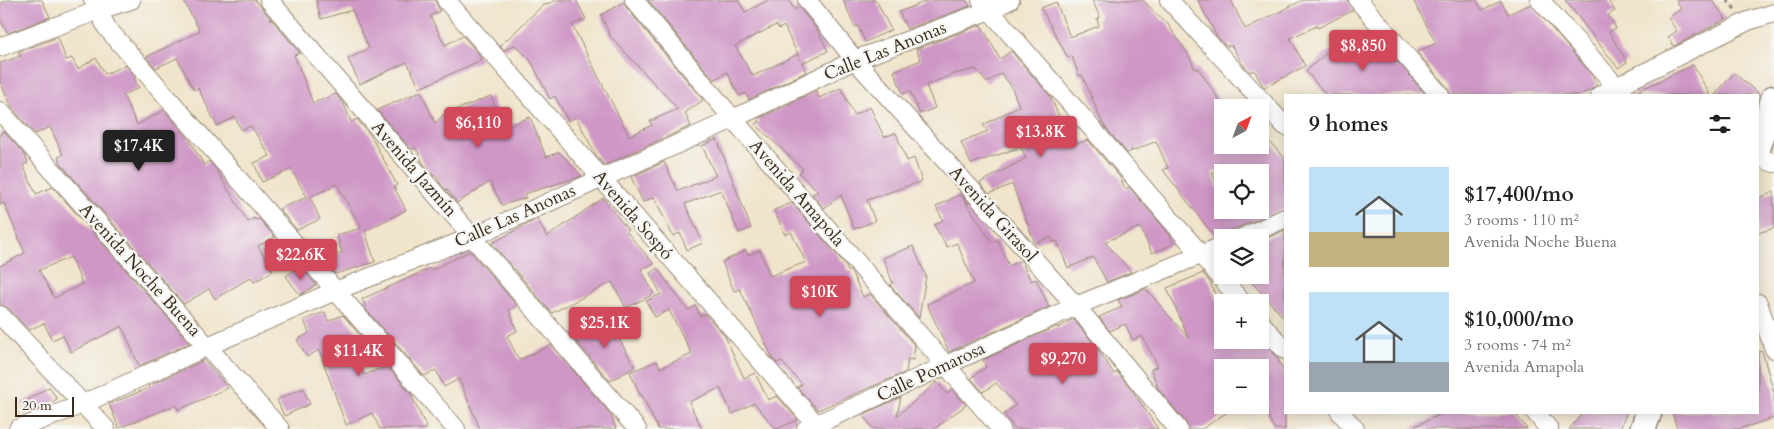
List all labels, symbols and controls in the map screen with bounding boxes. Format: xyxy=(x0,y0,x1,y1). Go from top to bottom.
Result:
street label: Calle Las Anonas xyxy=(820,15,950,87)
pin: $8,850 xyxy=(1322,30,1404,72)
text: $8,850 xyxy=(1340,35,1386,57)
north arrow xyxy=(1214,99,1269,154)
map controls xyxy=(1214,99,1269,414)
pin: $6,110 xyxy=(437,106,519,149)
text: 9 homes xyxy=(1309,110,1388,139)
icon: filters xyxy=(1706,110,1734,138)
text: $6,110 xyxy=(455,112,501,134)
street label: Avenida Jazmín xyxy=(365,116,463,223)
pin: $13.8K xyxy=(1000,116,1082,158)
text: $13.8K xyxy=(1016,121,1066,143)
pin: $17.4K xyxy=(98,130,180,172)
street label: Avenida Amapola xyxy=(743,134,851,252)
text: $17.4K xyxy=(114,135,164,157)
street label: Avenida Girasol xyxy=(943,160,1043,268)
button: locate xyxy=(1214,164,1269,219)
street label: Avenida Sospó xyxy=(587,165,679,266)
street label: Calle Las Anonas xyxy=(451,178,579,254)
text: $17,400/mo xyxy=(1464,180,1574,209)
icon: home xyxy=(1349,187,1409,247)
street label: Avenida Noche Buena xyxy=(73,198,207,342)
text: 3 rooms · 110 m² xyxy=(1464,209,1579,231)
button: layers xyxy=(1214,229,1269,284)
text: Avenida Noche Buena xyxy=(1464,231,1617,253)
pin: $22.6K xyxy=(260,238,342,281)
text: $22.6K xyxy=(276,244,326,266)
pin: $10K xyxy=(790,276,850,318)
text: $10K xyxy=(801,281,839,303)
button: + xyxy=(1214,294,1269,349)
text: $10,000/mo xyxy=(1464,305,1574,334)
pin: $25.1K xyxy=(564,306,646,349)
text: $25.1K xyxy=(580,312,630,334)
icon: home xyxy=(1349,312,1409,372)
pin: $11.4K xyxy=(318,334,400,377)
text: 3 rooms · 74 m² xyxy=(1464,334,1571,356)
street label: Calle Pomarosa xyxy=(873,336,990,408)
text: $11.4K xyxy=(334,340,384,362)
pin: $9,270 xyxy=(1022,342,1104,385)
text: $9,270 xyxy=(1040,348,1086,370)
text: Avenida Amapola xyxy=(1464,356,1584,378)
button: − xyxy=(1214,359,1269,414)
scale bar xyxy=(15,394,74,417)
text: 20 m xyxy=(22,396,52,415)

